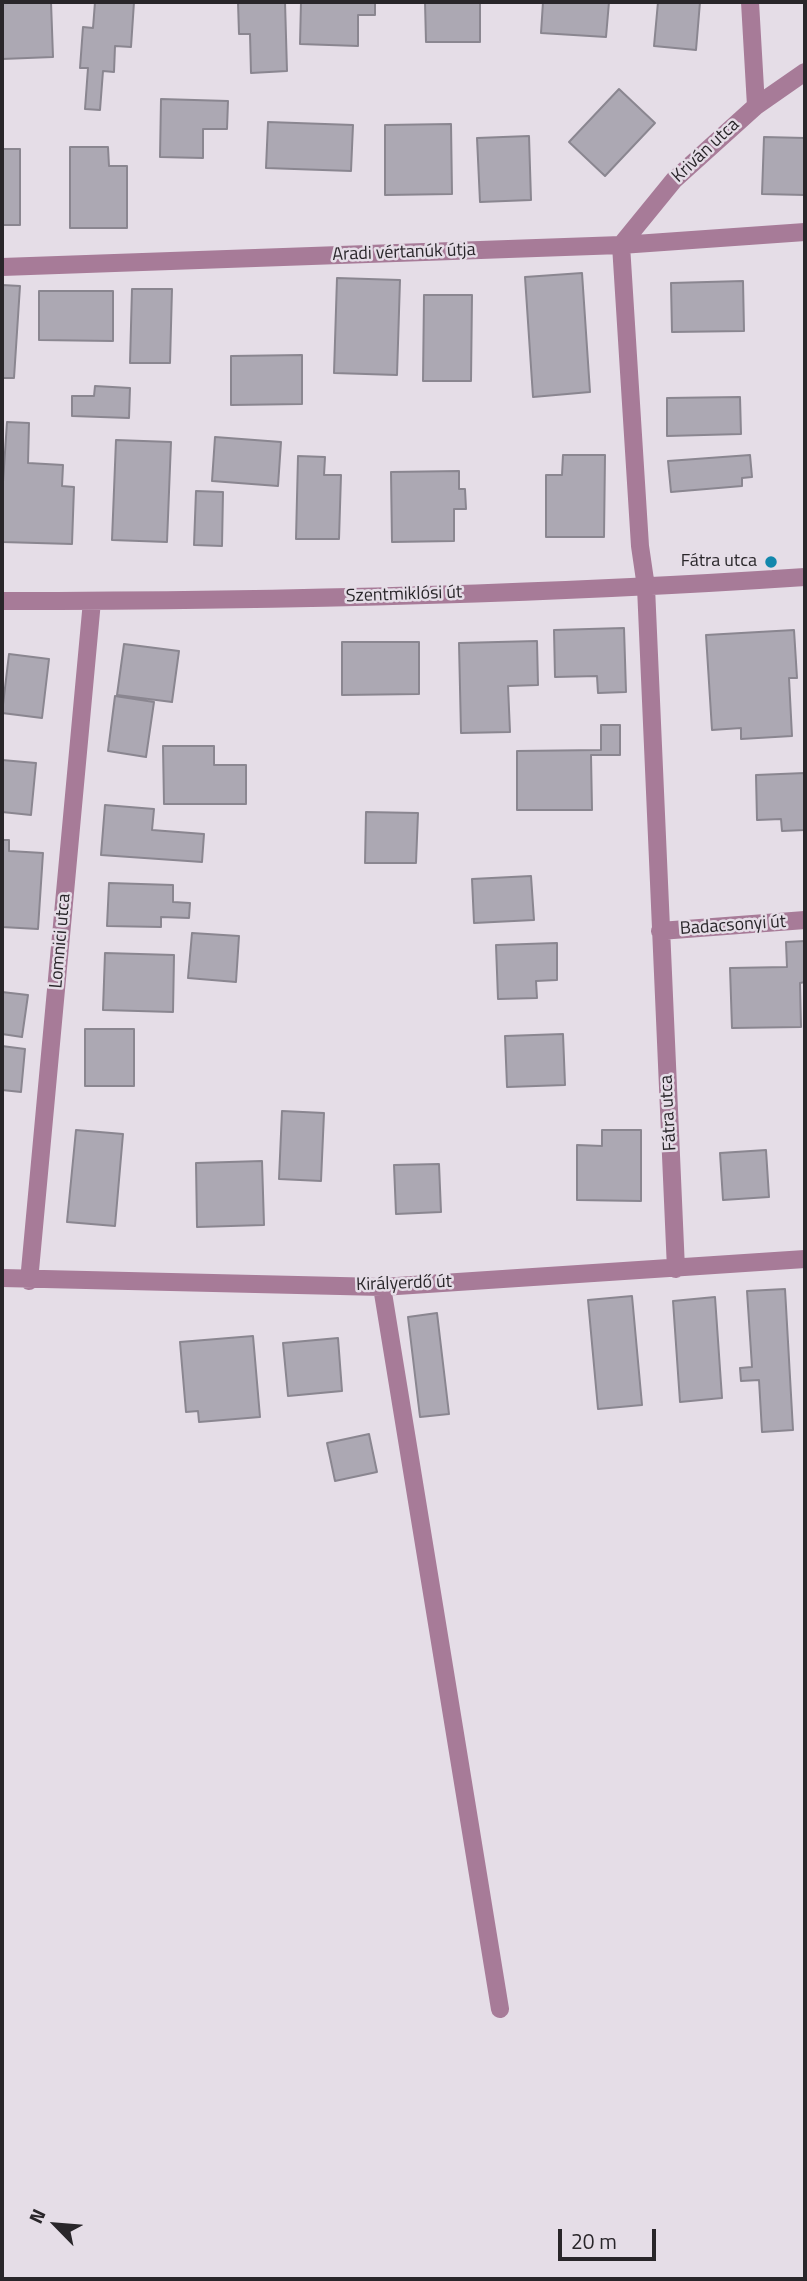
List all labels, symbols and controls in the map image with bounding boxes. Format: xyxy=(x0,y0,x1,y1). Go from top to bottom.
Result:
street label: Kriván utca xyxy=(668,114,744,188)
street label: Aradi vértanúk útja xyxy=(332,240,476,266)
place label: Fátra utca xyxy=(681,551,757,573)
marker: Fátra utca xyxy=(763,554,779,570)
street label: Szentmiklósi út xyxy=(346,582,462,608)
street label: Lomnici utca xyxy=(46,893,76,989)
street label: Badacsonyi út xyxy=(679,912,787,940)
street label: Fátra utca xyxy=(656,1074,682,1152)
street label: Királyerdő út xyxy=(356,1272,452,1296)
north arrow xyxy=(21,2190,91,2260)
text: N xyxy=(21,2204,52,2228)
scale bar xyxy=(562,2214,660,2258)
text: 20 m xyxy=(571,2225,617,2257)

